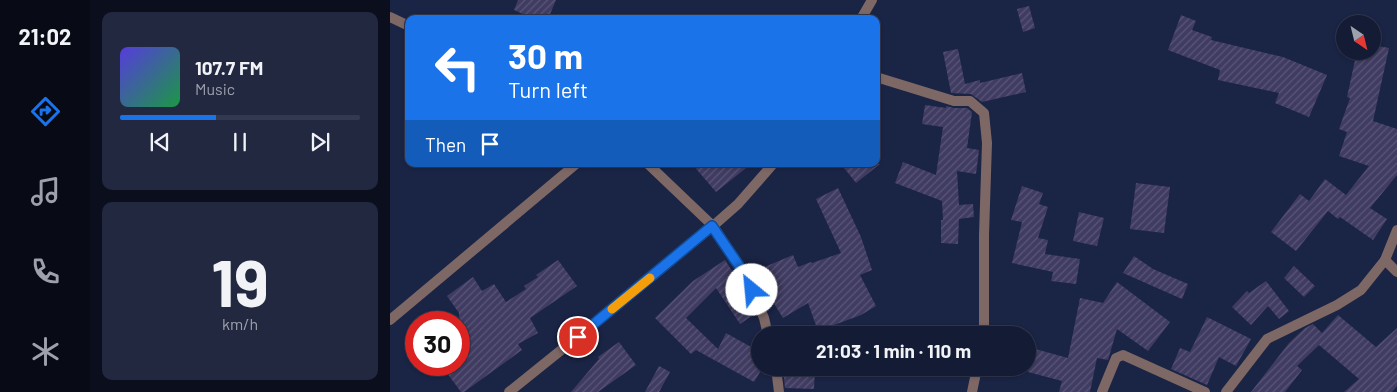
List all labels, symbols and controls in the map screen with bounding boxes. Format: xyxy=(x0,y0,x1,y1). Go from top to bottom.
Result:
north arrow xyxy=(1336,15,1381,60)
map controls xyxy=(1336,15,1381,60)
text: 21:02 xyxy=(19,23,71,49)
text: 30 m xyxy=(508,34,583,76)
icon: left xyxy=(425,35,490,100)
text: 107.7 FM xyxy=(195,56,263,79)
text: Turn left xyxy=(508,76,588,102)
text: Music xyxy=(195,79,235,98)
icon: directions xyxy=(28,94,63,129)
icon: previous xyxy=(146,128,174,156)
icon: pause xyxy=(226,128,254,156)
icon: next xyxy=(306,128,334,156)
icon: arrive xyxy=(476,130,504,158)
text: Then xyxy=(425,133,466,156)
icon: music xyxy=(28,174,63,209)
text: 19 xyxy=(211,242,269,320)
icon: phone xyxy=(28,254,63,289)
position arrow xyxy=(725,263,777,315)
speed limit sign: 30 xyxy=(405,311,470,376)
text: km/h xyxy=(222,314,258,333)
pin xyxy=(557,316,599,358)
icon: arrive xyxy=(564,323,592,351)
icon: climate xyxy=(28,334,63,369)
text: 21:03 · 1 min · 110 m xyxy=(816,339,971,362)

